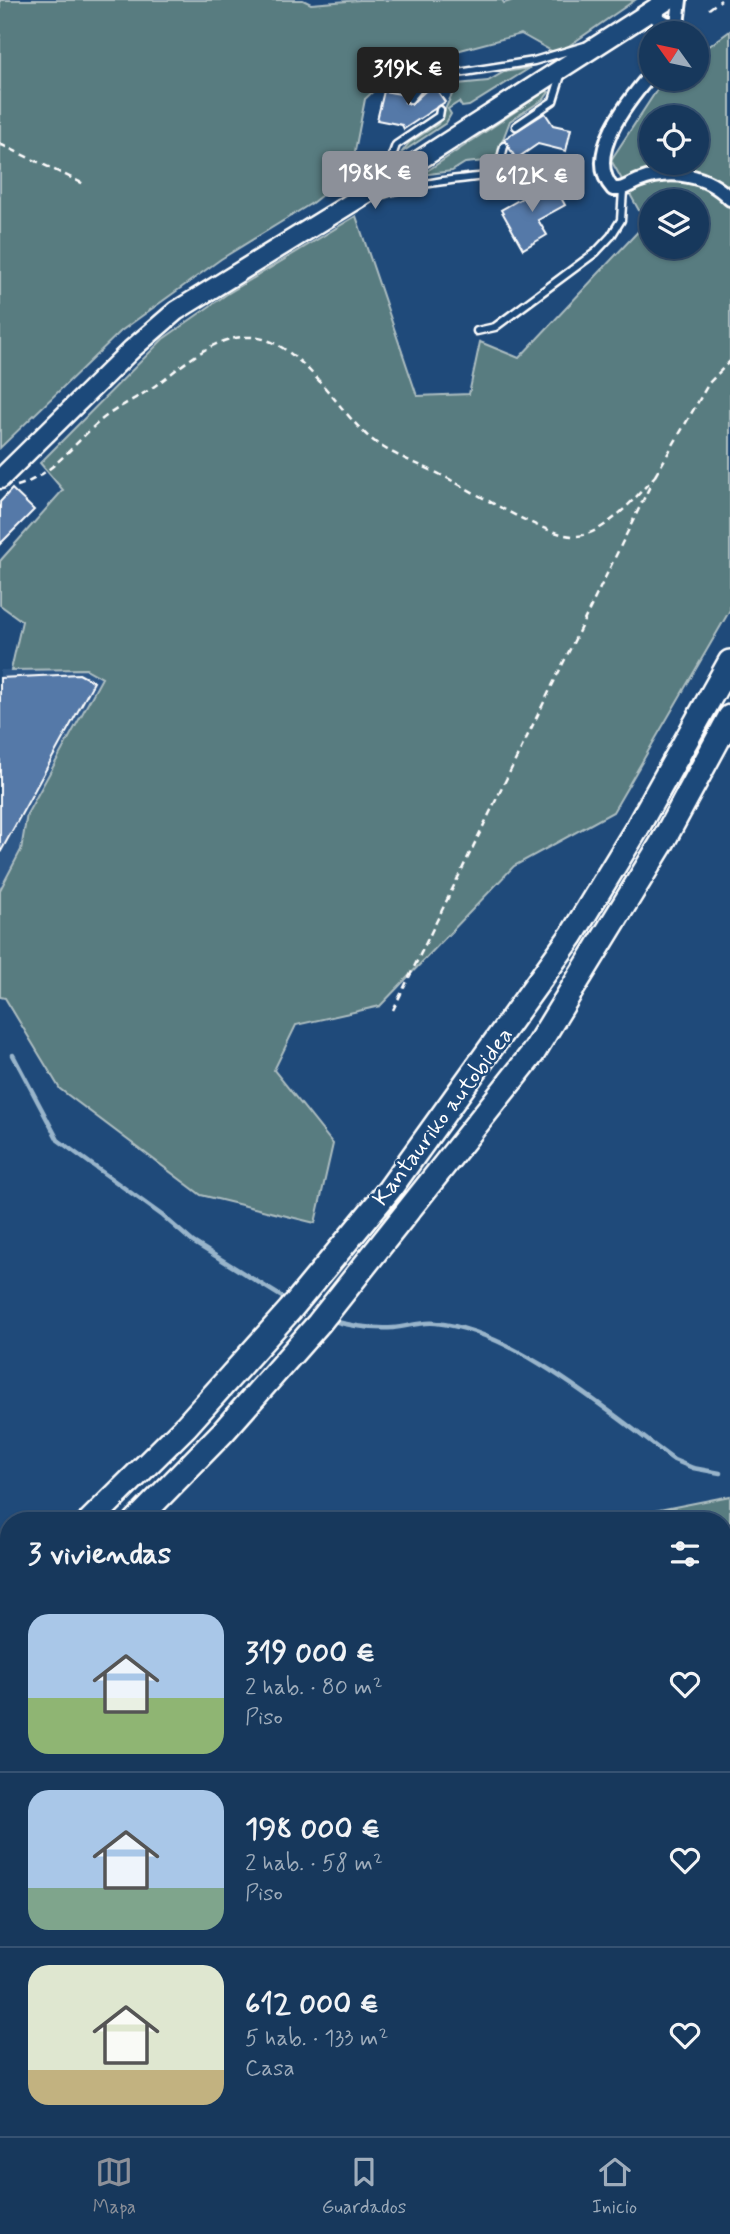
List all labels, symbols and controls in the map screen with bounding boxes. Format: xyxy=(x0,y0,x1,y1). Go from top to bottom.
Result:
north arrow xyxy=(639,21,709,91)
map controls xyxy=(639,21,709,259)
pin: 319K € xyxy=(351,48,465,107)
text: 319K € xyxy=(373,55,443,85)
button: locate xyxy=(639,105,709,175)
pin: 198K € xyxy=(318,152,432,211)
pin: 612K € xyxy=(475,154,589,214)
text: 198K € xyxy=(338,159,412,189)
text: 612K € xyxy=(496,162,568,192)
button: layers xyxy=(639,189,709,259)
street label: Kantauriko autobidea xyxy=(366,1022,521,1213)
text: 3 viviendas xyxy=(28,1535,171,1574)
icon: filters xyxy=(666,1535,704,1573)
text: 319 000 € xyxy=(245,1634,375,1673)
icon: home xyxy=(84,1642,168,1726)
icon: heart xyxy=(666,1665,704,1703)
text: 2 hab. · 80 m² xyxy=(245,1673,383,1703)
text: Piso xyxy=(245,1703,283,1733)
text: 198 000 € xyxy=(245,1810,380,1849)
icon: home xyxy=(84,1818,168,1902)
icon: heart xyxy=(666,1841,704,1879)
text: 2 hab. · 58 m² xyxy=(245,1849,383,1879)
text: Piso xyxy=(245,1879,283,1909)
text: 612 000 € xyxy=(245,1985,379,2024)
icon: home xyxy=(84,1993,168,2077)
icon: heart xyxy=(666,2016,704,2054)
text: 5 hab. · 133 m² xyxy=(245,2024,388,2054)
text: Casa xyxy=(245,2054,295,2084)
tab: Mapa xyxy=(93,2153,136,2220)
tab: Guardados xyxy=(322,2153,406,2220)
tab: Inicio xyxy=(592,2153,637,2220)

